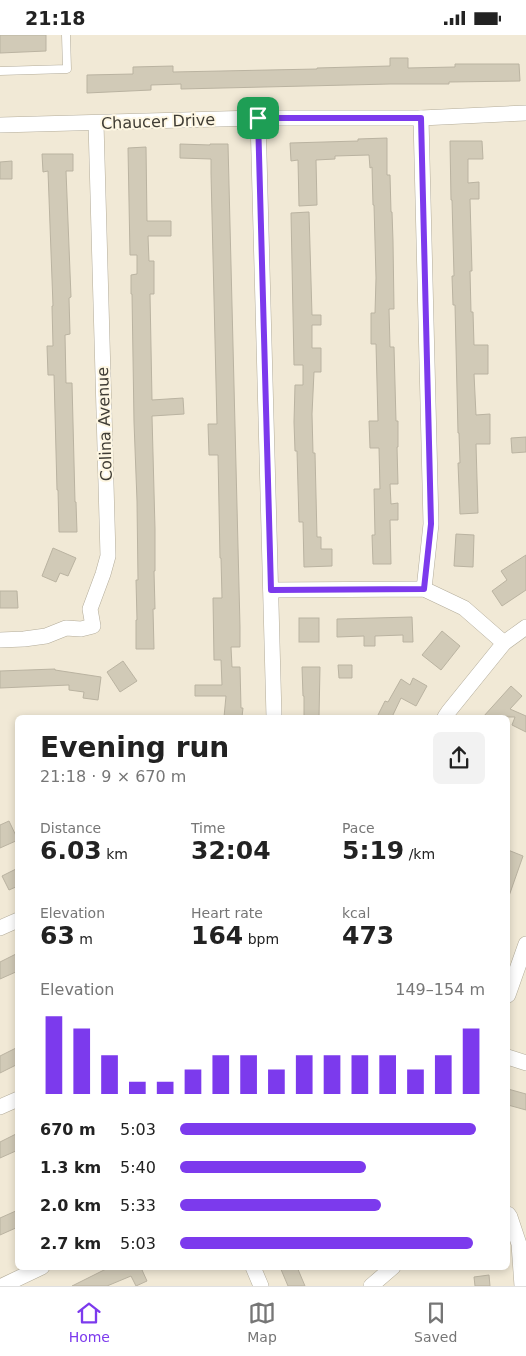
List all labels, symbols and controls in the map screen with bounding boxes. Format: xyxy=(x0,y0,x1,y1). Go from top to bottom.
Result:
text: 21:18 xyxy=(25,7,85,29)
pin xyxy=(237,97,279,139)
icon: arrive xyxy=(244,104,272,132)
street label: Chaucer Drive xyxy=(101,110,215,133)
street label: Colina Avenue xyxy=(93,367,116,481)
text: Evening run xyxy=(40,731,229,764)
button: share xyxy=(433,732,485,784)
text: 21:18 · 9 × 670 m xyxy=(40,767,186,786)
text: Distance xyxy=(40,820,101,836)
text: Time xyxy=(191,820,225,836)
text: Pace xyxy=(342,820,375,836)
text: 6.03 xyxy=(40,836,102,865)
text: 32:04 xyxy=(191,836,271,865)
text: 5:19 xyxy=(342,836,404,865)
text: km xyxy=(102,846,128,862)
text: /km xyxy=(404,846,435,862)
text: Elevation xyxy=(40,905,105,921)
text: Heart rate xyxy=(191,905,263,921)
text: kcal xyxy=(342,905,370,921)
text: 63 xyxy=(40,921,75,950)
text: 164 xyxy=(191,921,243,950)
text: 473 xyxy=(342,921,394,950)
text: m xyxy=(75,931,93,947)
text: bpm xyxy=(243,931,279,947)
text: Elevation xyxy=(40,980,114,999)
text: 149–154 m xyxy=(395,980,485,999)
text: 670 m xyxy=(40,1120,96,1139)
text: 5:03 xyxy=(120,1120,156,1139)
text: 1.3 km xyxy=(40,1158,101,1177)
text: 5:40 xyxy=(120,1158,156,1177)
text: 2.0 km xyxy=(40,1196,101,1215)
text: 5:33 xyxy=(120,1196,156,1215)
text: 2.7 km xyxy=(40,1234,101,1253)
text: 5:03 xyxy=(120,1234,156,1253)
tab: Home xyxy=(69,1299,110,1345)
tab: Map xyxy=(247,1299,277,1345)
tab: Saved xyxy=(414,1299,457,1345)

